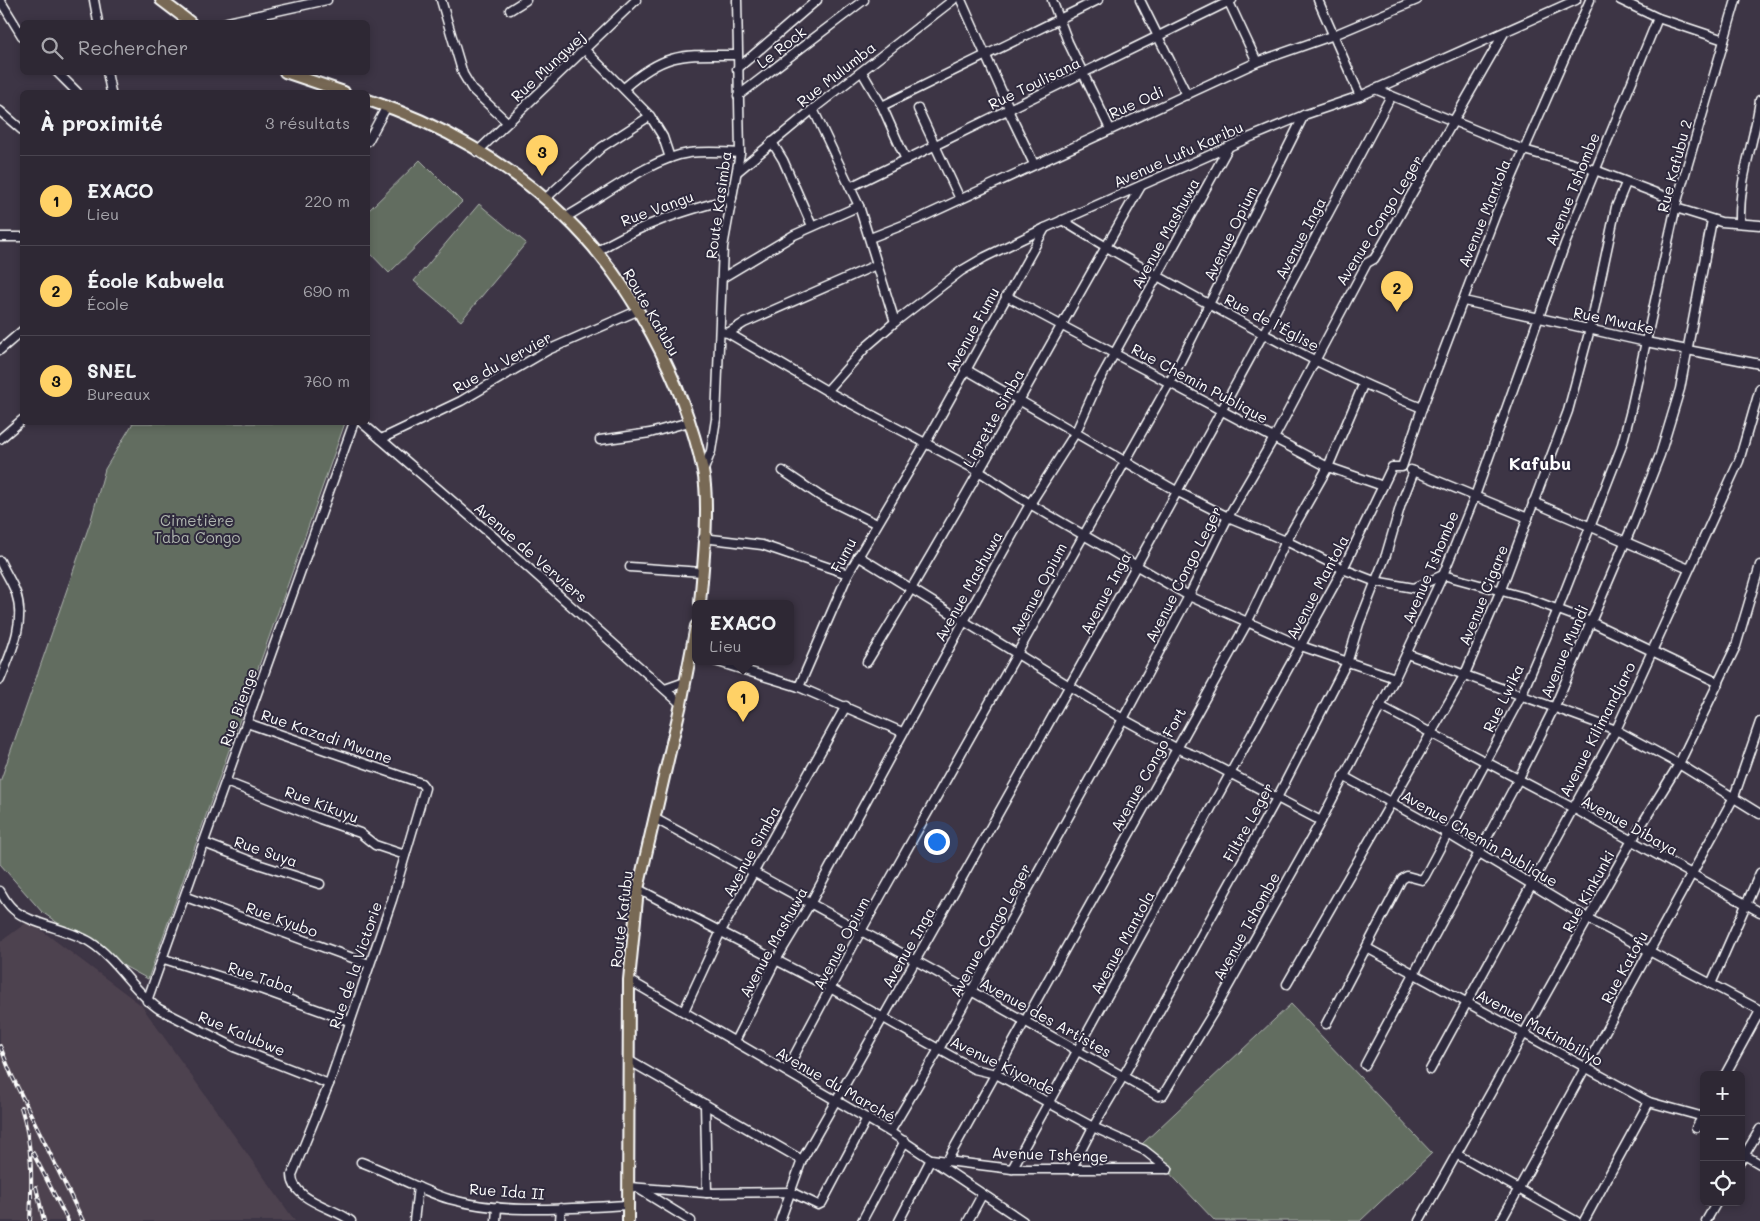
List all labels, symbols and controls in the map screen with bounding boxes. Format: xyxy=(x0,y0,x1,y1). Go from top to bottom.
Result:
search box xyxy=(20,20,370,75)
street label: Le Rock xyxy=(752,21,810,73)
street label: Rue Mungwej xyxy=(506,26,590,106)
icon: search xyxy=(38,34,66,62)
text: Rechercher xyxy=(78,35,188,60)
street label: Rue Mulumba xyxy=(792,37,880,111)
street label: Rue Toulisana xyxy=(985,52,1083,114)
street label: Rue Odi xyxy=(1105,81,1167,123)
text: À proximité xyxy=(40,109,163,136)
text: 3 résultats xyxy=(265,112,350,133)
street label: Avenue Lufu Karibu xyxy=(1110,116,1246,192)
street label: Rue Kafubu 2 xyxy=(1652,117,1696,215)
street label: Avenue Tshombe xyxy=(1540,129,1604,249)
pin: 3 xyxy=(526,135,558,176)
street label: Route Kasimba xyxy=(701,150,735,260)
street label: Avenue Congo Leger xyxy=(1331,151,1427,289)
street label: Avenue Mantola xyxy=(1453,156,1515,270)
street label: Avenue Mashuwa xyxy=(1126,174,1204,292)
text: EXACO xyxy=(87,178,154,203)
street label: Avenue Opium xyxy=(1199,183,1261,283)
street label: Rue Vangu xyxy=(618,186,696,230)
text: 1 xyxy=(52,190,60,211)
text: 220 m xyxy=(304,190,350,211)
street label: Avenue Inga xyxy=(1270,194,1330,282)
text: Lieu xyxy=(87,203,119,224)
street label: Route Kafubu xyxy=(619,265,685,359)
text: École Kabwela xyxy=(87,268,224,293)
pin: 2 xyxy=(1381,271,1413,312)
text: 2 xyxy=(52,280,60,301)
text: 690 m xyxy=(303,280,350,301)
street label: Avenue Fumu xyxy=(941,283,1003,375)
street label: Rue de l'Église xyxy=(1221,289,1323,355)
text: École xyxy=(87,293,129,314)
street label: Rue Mwake xyxy=(1572,302,1656,338)
street label: Rue du Vervier xyxy=(449,327,555,397)
street label: Rue Chemin Publique xyxy=(1128,338,1272,428)
text: SNEL xyxy=(87,358,137,383)
street label: Ligrette Simba xyxy=(958,365,1028,471)
text: 3 xyxy=(51,370,61,391)
text: 760 m xyxy=(304,370,350,391)
text: Bureaux xyxy=(87,383,151,404)
district label: Kafubu xyxy=(1509,451,1571,475)
street label: Avenue de Verviers xyxy=(470,497,592,607)
street label: Avenue Congo Leger xyxy=(1140,503,1226,645)
street label: Avenue Tshombe xyxy=(1397,508,1463,626)
park label: Cimetière Taba Congo xyxy=(154,510,241,547)
street label: Avenue Mashuwa xyxy=(929,527,1007,645)
street label: Avenue Mantola xyxy=(1281,532,1353,642)
street label: Fumu xyxy=(826,534,860,576)
street label: Avenue Opium xyxy=(1005,539,1071,639)
street label: Avenue Cigare xyxy=(1454,542,1512,648)
street label: Avenue Inga xyxy=(1075,549,1135,637)
popup xyxy=(692,600,794,665)
street label: Avenue Mundi xyxy=(1535,601,1593,701)
text: EXACO xyxy=(710,610,776,635)
text: Lieu xyxy=(710,635,742,656)
street label: Avenue Kilimandjaro xyxy=(1554,658,1640,800)
street label: Rue Lwika xyxy=(1478,661,1528,735)
street label: Rue Bienge xyxy=(215,665,261,749)
pin: 1 xyxy=(727,681,759,722)
street label: Rue Kazadi Mwane xyxy=(259,704,395,768)
street label: Avenue Congo Fort xyxy=(1106,704,1190,834)
street label: Filtre Leger xyxy=(1218,779,1278,865)
street label: Rue Kikuyu xyxy=(282,781,362,827)
street label: Avenue Chemin Publique xyxy=(1398,785,1562,891)
street label: Avenue Dibaya xyxy=(1578,790,1682,860)
street label: Avenue Simba xyxy=(718,802,784,900)
your location xyxy=(924,829,950,855)
street label: Rue Suya xyxy=(232,831,300,871)
street label: Rue Kinkunki xyxy=(1557,846,1619,936)
street label: Avenue Congo Leger xyxy=(945,860,1035,1000)
street label: Avenue Tshombe xyxy=(1208,868,1284,984)
street label: Route Kafubu xyxy=(605,869,637,969)
street label: Avenue Mashuwa xyxy=(734,883,812,1001)
street label: Avenue Mantola xyxy=(1085,887,1159,997)
street label: Avenue Opium xyxy=(808,893,874,993)
street label: Rue Kyubo xyxy=(243,897,321,941)
street label: Rue de la Victorie xyxy=(324,899,386,1031)
street label: Avenue Inga xyxy=(877,903,939,991)
street label: Rue Katofu xyxy=(1596,927,1652,1007)
street label: Rue Taba xyxy=(225,956,297,998)
street label: Avenue des Artistes xyxy=(977,973,1115,1061)
street label: Avenue Makimbiliyo xyxy=(1473,984,1607,1070)
street label: Rue Kalubwe xyxy=(195,1006,289,1060)
street label: Avenue Kiyonde xyxy=(947,1031,1059,1099)
street label: Avenue du Marché xyxy=(773,1042,899,1126)
map controls xyxy=(1700,1071,1745,1206)
button: + xyxy=(1700,1071,1745,1116)
button: − xyxy=(1700,1116,1745,1161)
street label: Avenue Tshenge xyxy=(991,1142,1109,1166)
button: locate xyxy=(1700,1161,1745,1206)
street label: Rue Ida II xyxy=(469,1178,546,1204)

